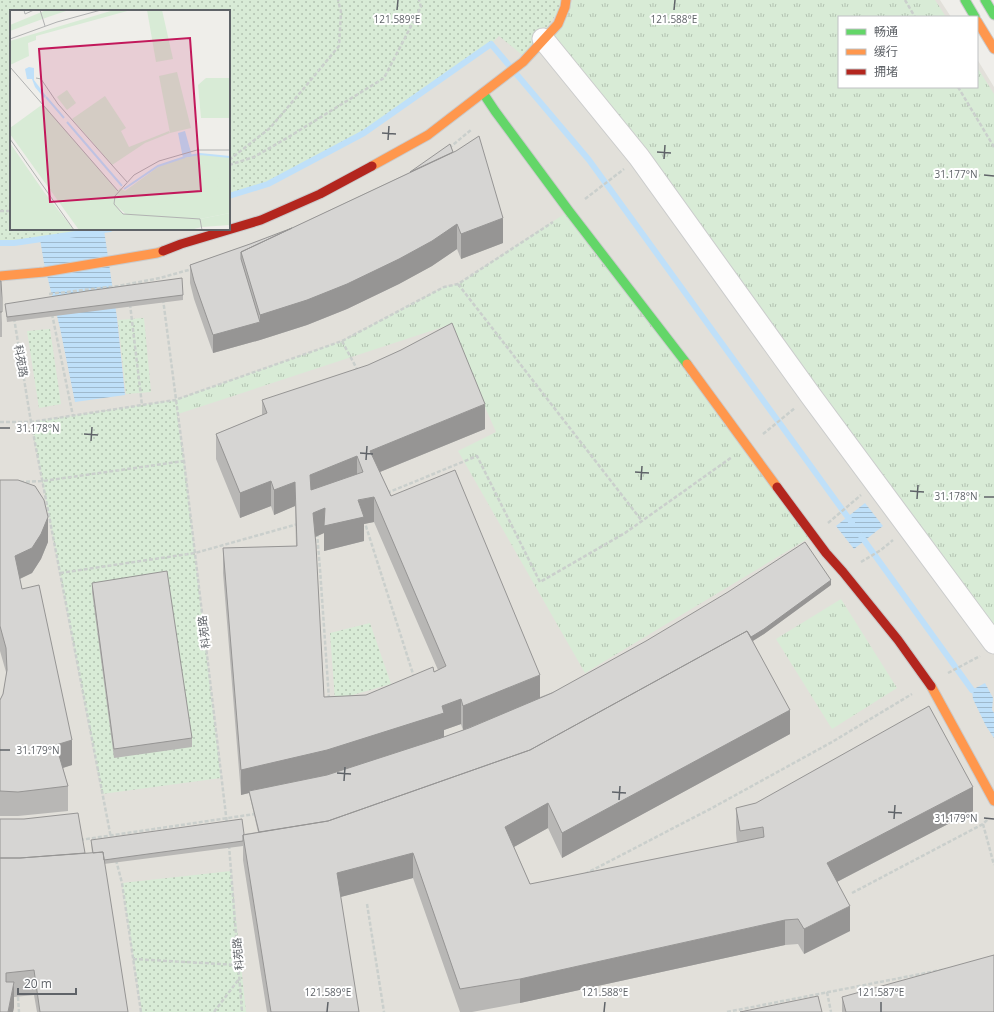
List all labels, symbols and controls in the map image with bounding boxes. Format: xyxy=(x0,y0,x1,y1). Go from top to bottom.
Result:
inset map xyxy=(10,10,230,230)
text: 121.589°E xyxy=(374,12,420,26)
text: 121.588°E xyxy=(651,12,697,26)
legend xyxy=(838,16,978,88)
text: 畅通 xyxy=(874,23,898,40)
text: 缓行 xyxy=(874,43,898,60)
text: 拥堵 xyxy=(874,63,898,80)
text: 31.177°N xyxy=(934,167,978,181)
street label: 科苑路 xyxy=(11,343,32,378)
text: 31.178°N xyxy=(16,421,60,435)
text: 31.178°N xyxy=(934,489,978,503)
street label: 科苑路 xyxy=(194,615,213,649)
text: 31.179°N xyxy=(16,743,60,757)
text: 31.179°N xyxy=(934,811,978,825)
street label: 科苑路 xyxy=(229,937,246,971)
scale bar xyxy=(18,970,76,996)
text: 20 m xyxy=(24,975,52,992)
text: 121.589°E xyxy=(305,985,351,999)
text: 121.588°E xyxy=(582,985,628,999)
text: 121.587°E xyxy=(858,985,904,999)

